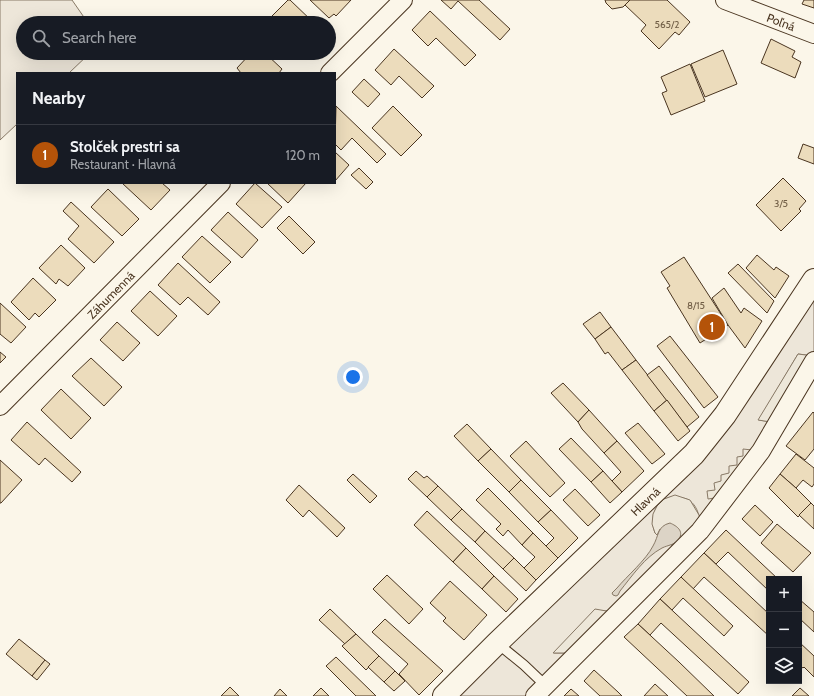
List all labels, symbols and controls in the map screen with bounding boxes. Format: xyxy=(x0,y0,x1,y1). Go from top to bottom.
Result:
street label: Poľná xyxy=(765,9,798,34)
search box xyxy=(16,16,336,60)
house number: 565/2 xyxy=(655,18,679,31)
icon: search xyxy=(30,27,52,49)
text: Search here xyxy=(62,29,137,47)
text: Nearby xyxy=(32,88,85,108)
text: Stolček prestri sa xyxy=(70,138,180,156)
text: 1 xyxy=(43,147,47,163)
text: 120 m xyxy=(286,147,320,163)
text: Restaurant · Hlavná xyxy=(70,156,176,172)
house number: 3/5 xyxy=(774,197,788,210)
street label: Záhumenná xyxy=(84,267,137,321)
house number: 8/15 xyxy=(687,299,705,312)
pin: 1 xyxy=(699,312,725,342)
your location xyxy=(343,367,363,387)
street label: Hlavná xyxy=(627,483,663,519)
map controls xyxy=(766,576,802,684)
button: + xyxy=(766,576,802,612)
button: − xyxy=(766,612,802,648)
button: layers xyxy=(766,648,802,684)

